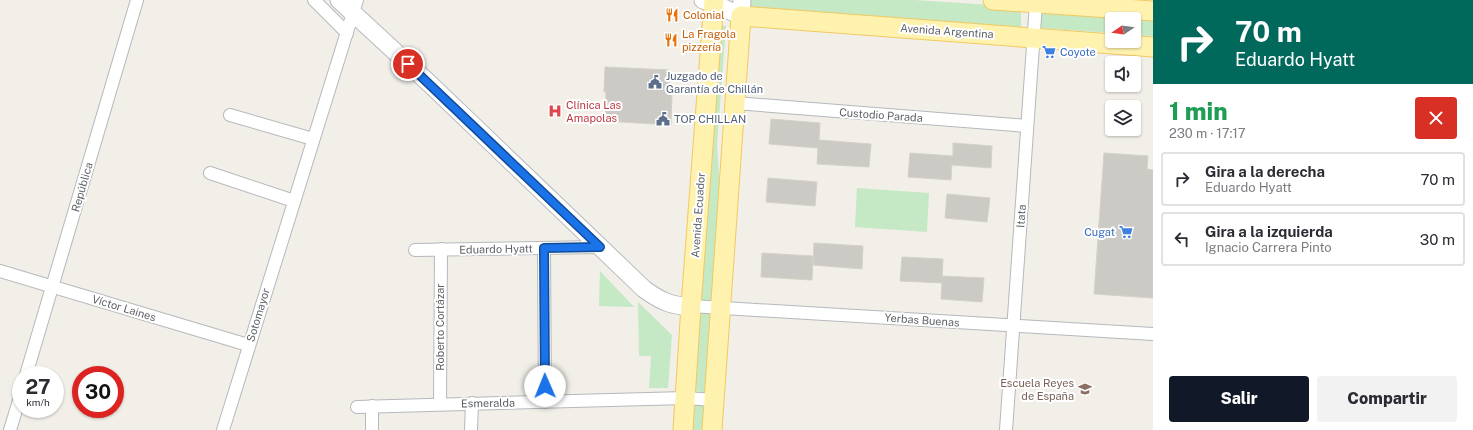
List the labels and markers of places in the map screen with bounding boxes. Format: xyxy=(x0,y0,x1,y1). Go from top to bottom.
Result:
restaurant icon: Colonial xyxy=(664,7,680,23)
place label: Colonial xyxy=(683,9,725,21)
place label: La Fragola pizzería xyxy=(682,28,736,53)
restaurant icon: La Fragola pizzería xyxy=(663,32,679,48)
supermarket icon: Coyote xyxy=(1041,44,1057,60)
place label: Coyote xyxy=(1060,46,1096,58)
pin xyxy=(391,47,425,81)
place label: Juzgado de Garantía de Chillán xyxy=(666,70,763,95)
public building icon: Juzgado de Garantía de Chillán xyxy=(647,74,663,90)
place label: Clínica Las Amapolas xyxy=(566,99,622,124)
hospital icon: Clínica Las Amapolas xyxy=(547,103,563,119)
public building icon: TOP CHILLAN xyxy=(655,111,671,127)
place label: TOP CHILLAN xyxy=(674,113,746,125)
supermarket icon: Cugat xyxy=(1118,224,1134,240)
place label: Cugat xyxy=(1084,226,1115,238)
place label: Escuela Reyes de España xyxy=(1000,377,1074,402)
school or university icon: Escuela Reyes de España xyxy=(1077,381,1093,397)

